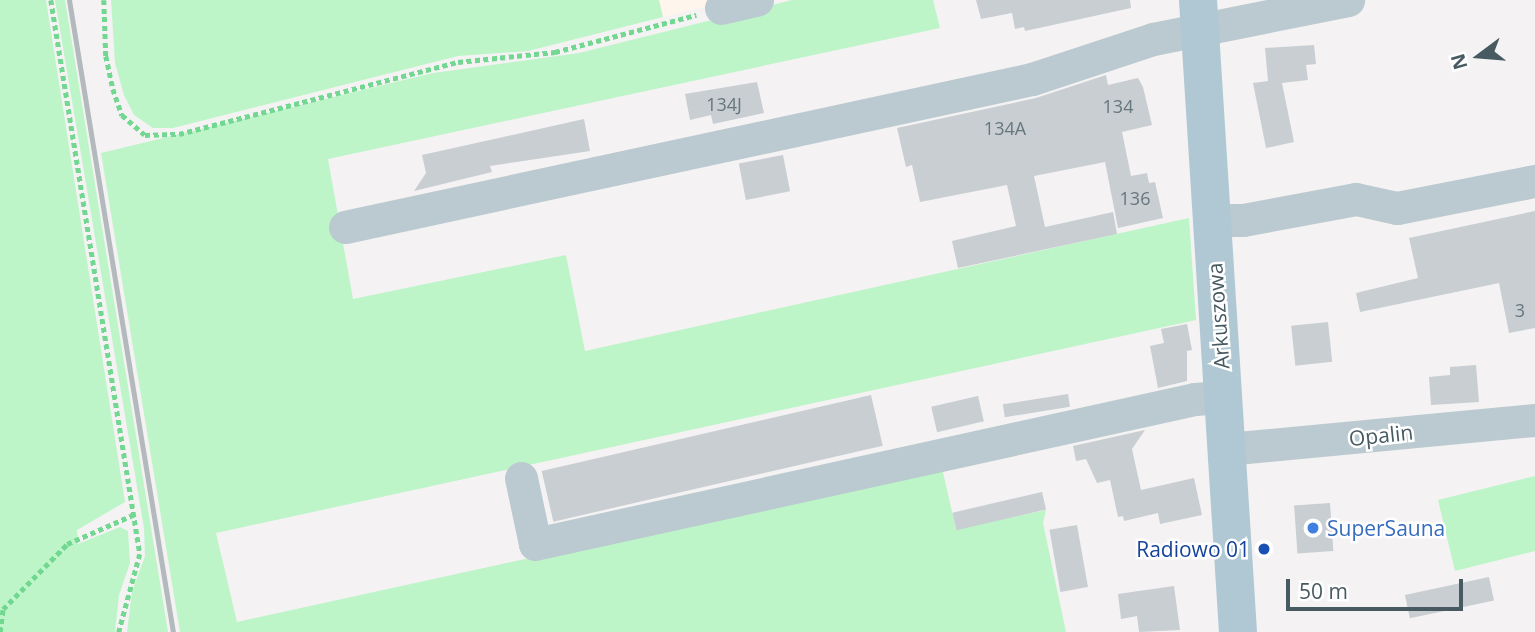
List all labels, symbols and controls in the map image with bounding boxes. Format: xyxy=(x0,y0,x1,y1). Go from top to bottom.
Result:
north arrow xyxy=(1444,21,1514,91)
text: N xyxy=(1444,51,1473,73)
house number: 134J xyxy=(706,93,742,115)
house number: 134 xyxy=(1103,95,1133,117)
house number: 134A xyxy=(984,117,1026,139)
house number: 136 xyxy=(1120,187,1150,209)
street label: Arkuszowa xyxy=(1202,262,1234,370)
house number: 3 xyxy=(1515,299,1525,321)
street label: Opalin xyxy=(1348,419,1414,451)
place label: SuperSauna xyxy=(1327,515,1445,541)
marker: SuperSauna xyxy=(1305,520,1321,536)
place label: Radiowo 01 xyxy=(1136,536,1250,562)
marker: Radiowo 01 xyxy=(1256,541,1272,557)
scale bar xyxy=(1290,566,1467,610)
text: 50 m xyxy=(1299,577,1348,605)

